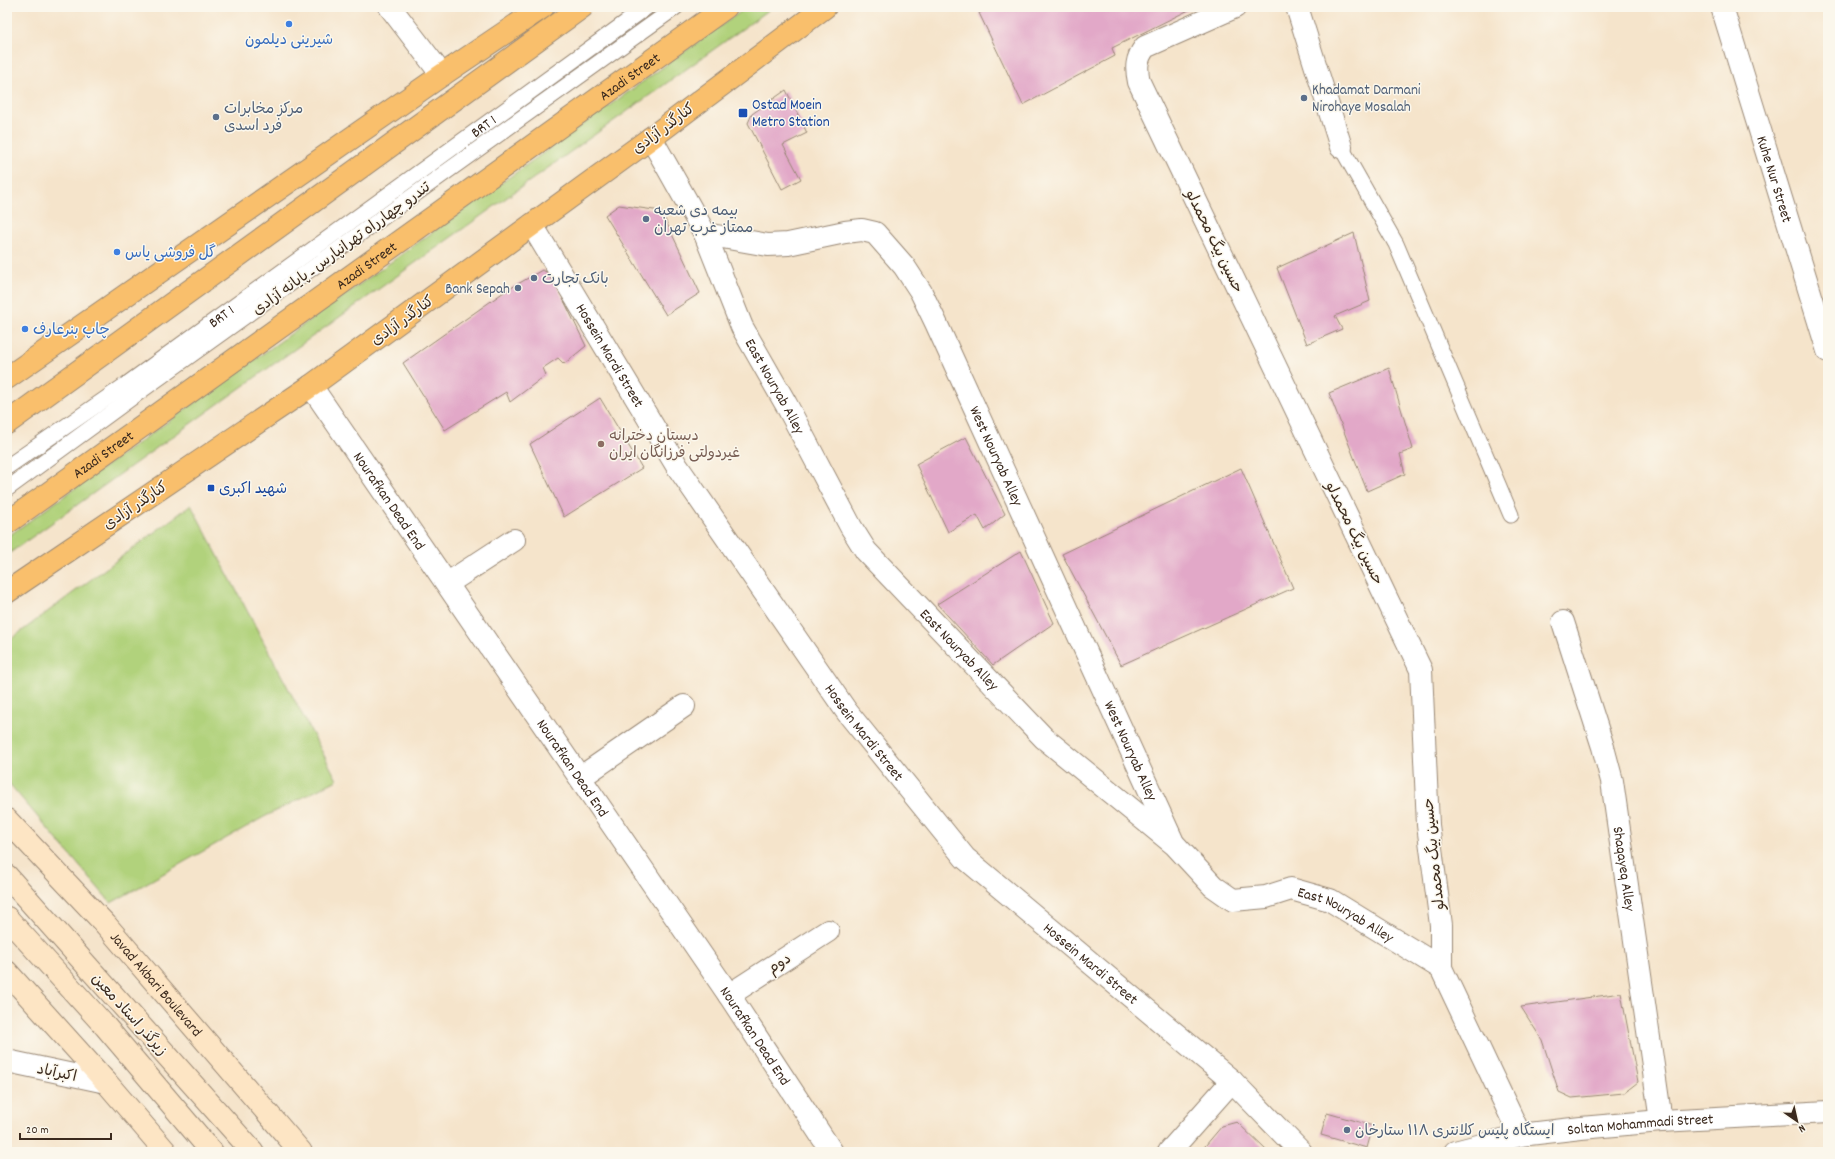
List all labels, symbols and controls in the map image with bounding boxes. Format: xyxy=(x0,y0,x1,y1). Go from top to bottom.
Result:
marker: شیرینی دیلمون xyxy=(284,19,294,29)
place label: شیرینی دیلمون xyxy=(245,30,333,52)
street label: Azadi Street xyxy=(595,48,666,108)
place label: Khadamat Darmani Nirohaye Mosalah xyxy=(1312,80,1421,119)
marker: Khadamat Darmani Nirohaye Mosalah xyxy=(1299,93,1309,103)
place label: Ostad Moein Metro Station xyxy=(752,95,830,134)
place label: مرکز مخابرات فرد اسدی xyxy=(224,99,303,138)
street label: کنارگذر آزادی xyxy=(628,99,700,160)
marker: Ostad Moein Metro Station xyxy=(737,107,749,119)
street label: BRT 1 xyxy=(467,110,502,144)
marker: مرکز مخابرات فرد اسدی xyxy=(211,112,221,122)
street label: Kuhe Nur Street xyxy=(1749,133,1797,226)
street label: تندرو چهارراه تهرانپارس ـ پایانه آزادی xyxy=(249,177,436,322)
street label: حسین بیگ محمدلو xyxy=(1178,185,1248,297)
place label: بیمه دی شعبه ممتاز غرب تهران xyxy=(654,201,753,240)
marker: بیمه دی شعبه ممتاز غرب تهران xyxy=(641,214,651,224)
street label: Azadi Street xyxy=(332,237,403,296)
place label: گل فروشی یاس xyxy=(125,243,216,265)
marker: گل فروشی یاس xyxy=(112,247,122,257)
place label: بانک تجارت xyxy=(542,269,609,291)
marker: بانک تجارت xyxy=(529,273,539,283)
place label: Bank Sepah xyxy=(445,279,510,301)
marker: Bank Sepah xyxy=(513,283,523,293)
street label: کنارگذر آزادی xyxy=(367,291,439,352)
street label: Hossein Mardi Street xyxy=(569,300,649,413)
street label: BRT 1 xyxy=(205,301,240,334)
place label: چاپ بنرعارف xyxy=(33,320,110,342)
marker: چاپ بنرعارف xyxy=(20,324,30,334)
street label: East Nouryab Alley xyxy=(738,335,809,439)
street label: West Nouryab Alley xyxy=(962,403,1028,511)
street label: Azadi Street xyxy=(69,426,140,485)
place label: دبستان دخترانه غیردولتی فرزانگان ايران xyxy=(609,426,740,465)
marker: دبستان دخترانه غیردولتی فرزانگان ايران xyxy=(596,439,606,449)
street label: Nourafkan Dead End xyxy=(346,448,430,555)
street label: کنارگذر آزادی xyxy=(100,477,173,536)
street label: حسین بیگ محمدلو xyxy=(1318,477,1388,589)
place label: شهید اکبری xyxy=(219,479,287,501)
marker: شهید اکبری xyxy=(206,483,216,493)
street label: East Nouryab Alley xyxy=(913,605,1003,697)
street label: Hossein Mardi Street xyxy=(818,680,908,787)
street label: West Nouryab Alley xyxy=(1097,698,1162,806)
street label: Nourafkan Dead End xyxy=(530,715,613,822)
street label: حسین بیگ محمدلو xyxy=(1418,797,1452,912)
street label: Shaqayeq Alley xyxy=(1606,825,1640,914)
street label: East Nouryab Alley xyxy=(1295,882,1398,950)
street label: Hossein Mardi Street xyxy=(1037,918,1142,1011)
street label: Javad Akbari Boulevard xyxy=(104,928,207,1043)
street label: دوم xyxy=(764,949,796,981)
street label: زیرگذر استاد معین xyxy=(85,969,172,1062)
street label: Nourafkan Dead End xyxy=(713,982,795,1091)
street label: اکبرآباد xyxy=(35,1059,79,1089)
north arrow xyxy=(1777,1101,1817,1141)
street label: Soltan Mohammadi Street xyxy=(1566,1109,1715,1143)
scale bar xyxy=(20,1115,111,1141)
text: N xyxy=(1794,1119,1808,1136)
place label: ایستگاه پلیس کلانتری ۱۱۸ ستارخان xyxy=(1355,1121,1554,1143)
text: 20 m xyxy=(26,1122,49,1139)
marker: ایستگاه پلیس کلانتری ۱۱۸ ستارخان xyxy=(1342,1125,1352,1135)

